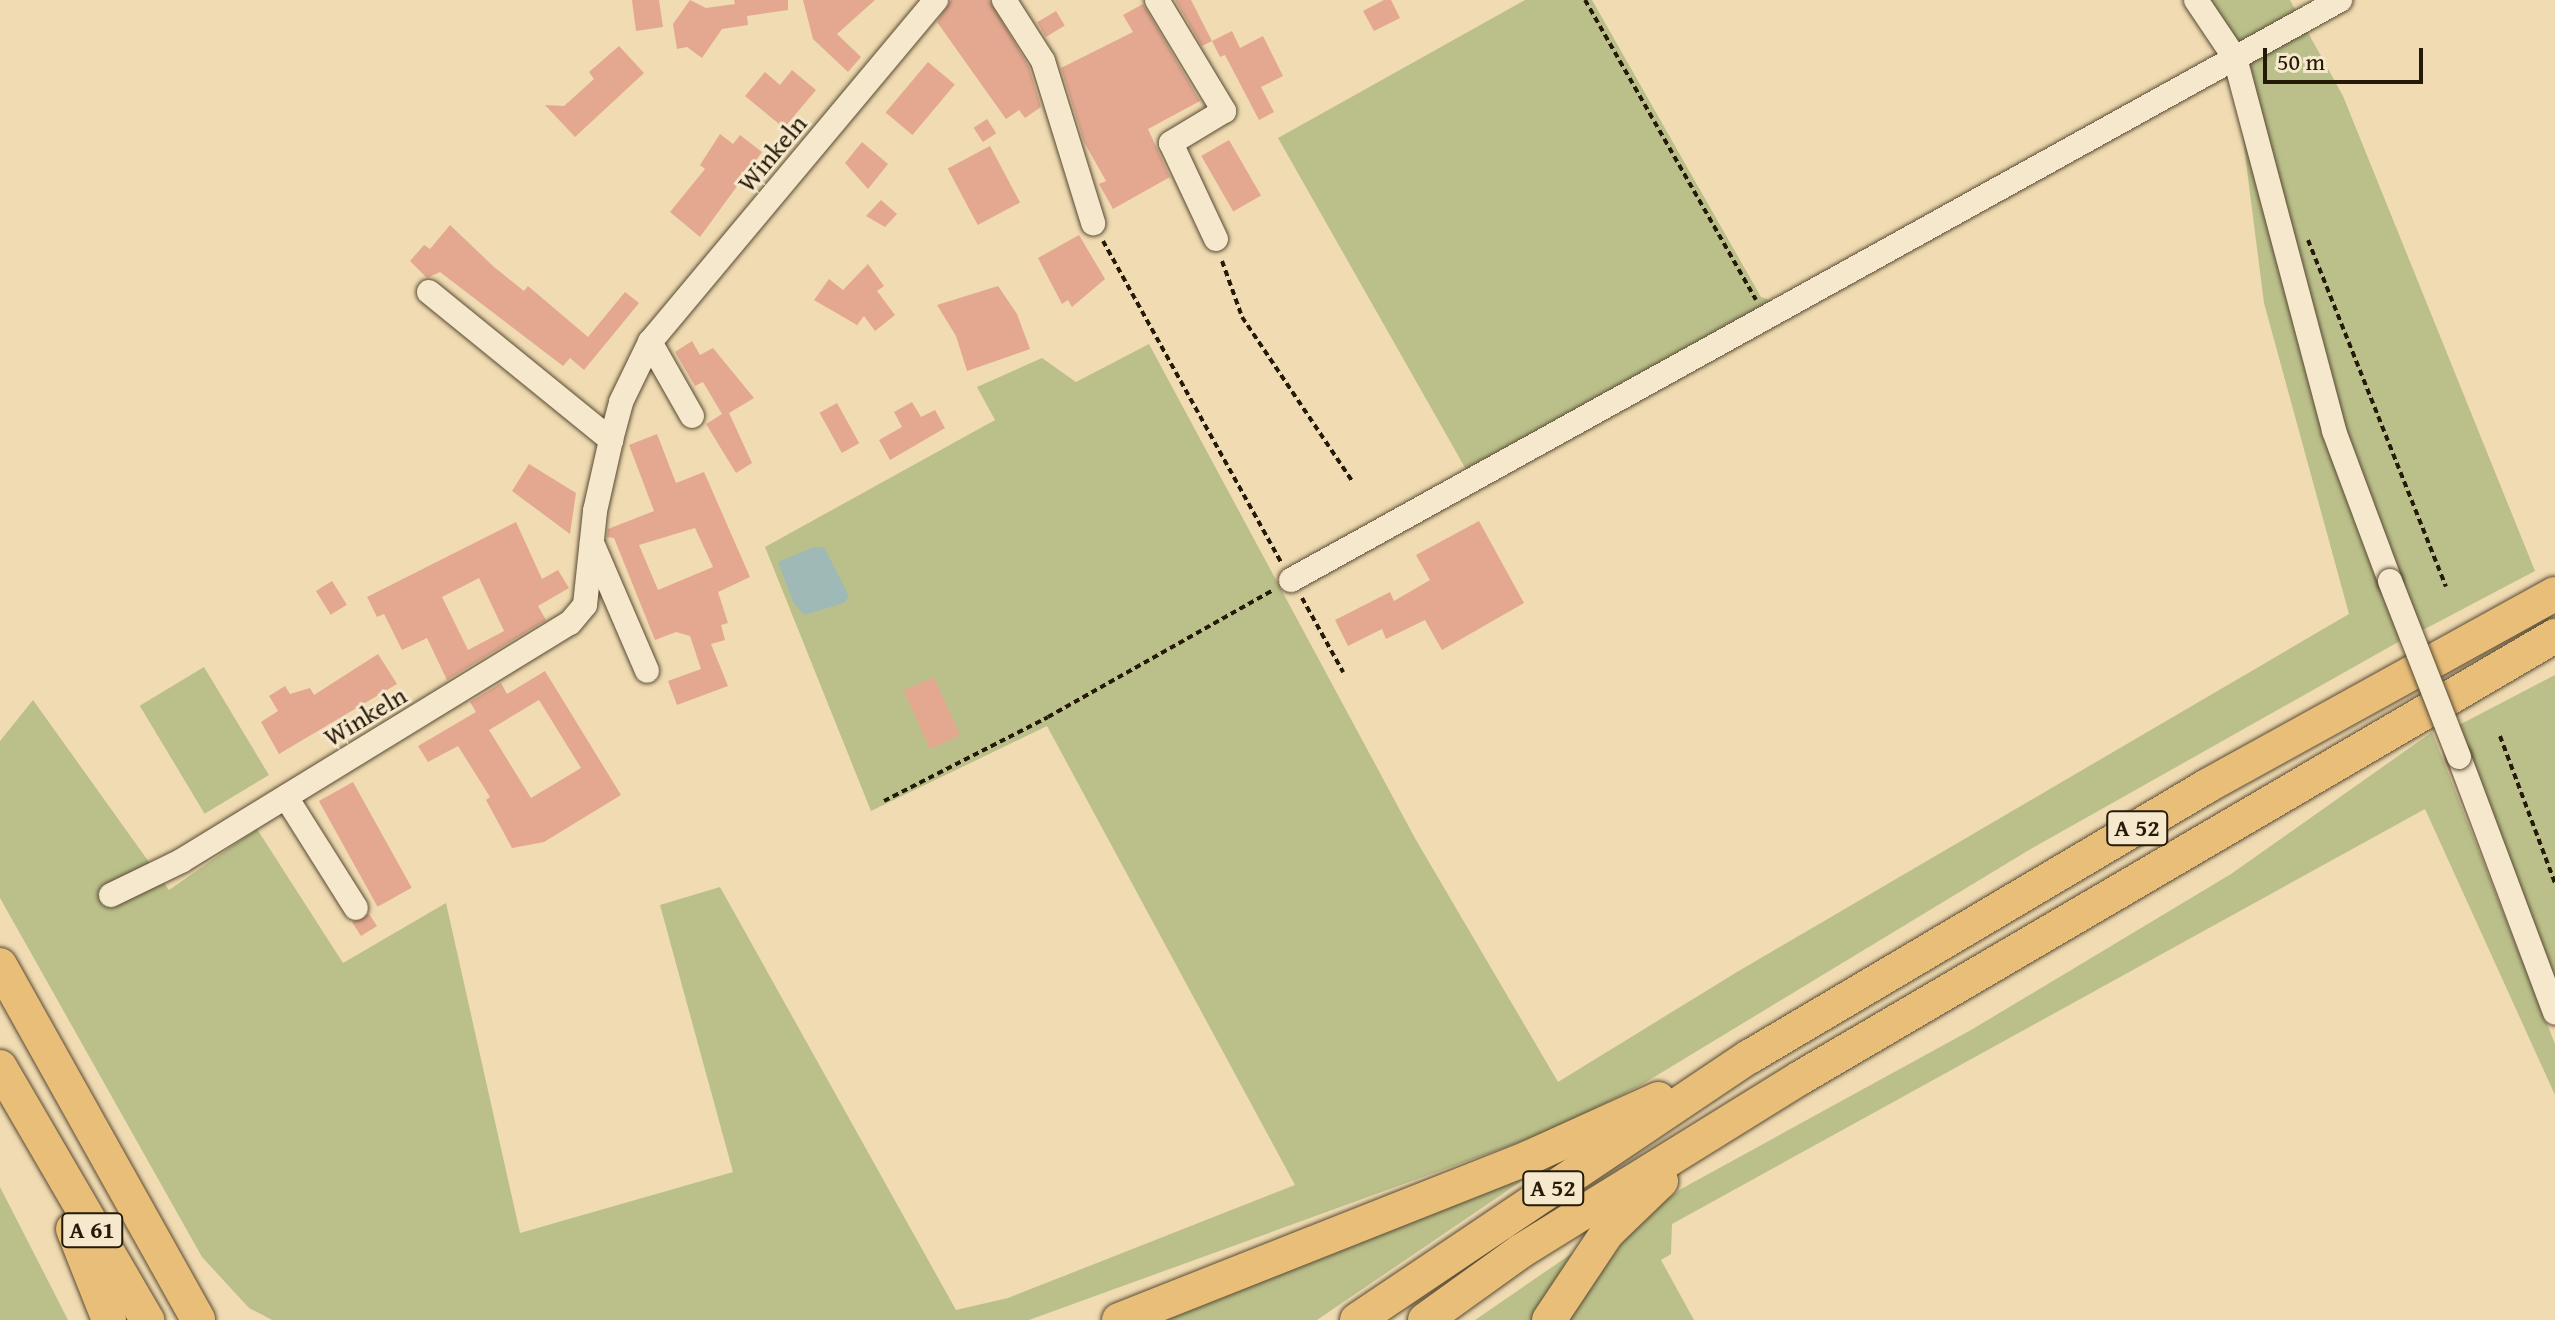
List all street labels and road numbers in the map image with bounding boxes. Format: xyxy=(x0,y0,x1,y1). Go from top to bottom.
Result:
street label: Winkeln xyxy=(731,108,813,198)
street label: Winkeln xyxy=(318,679,412,753)
road number: A 52 xyxy=(2105,808,2169,848)
road number: A 52 xyxy=(1521,1168,1585,1208)
road number: A 61 xyxy=(60,1210,124,1250)

